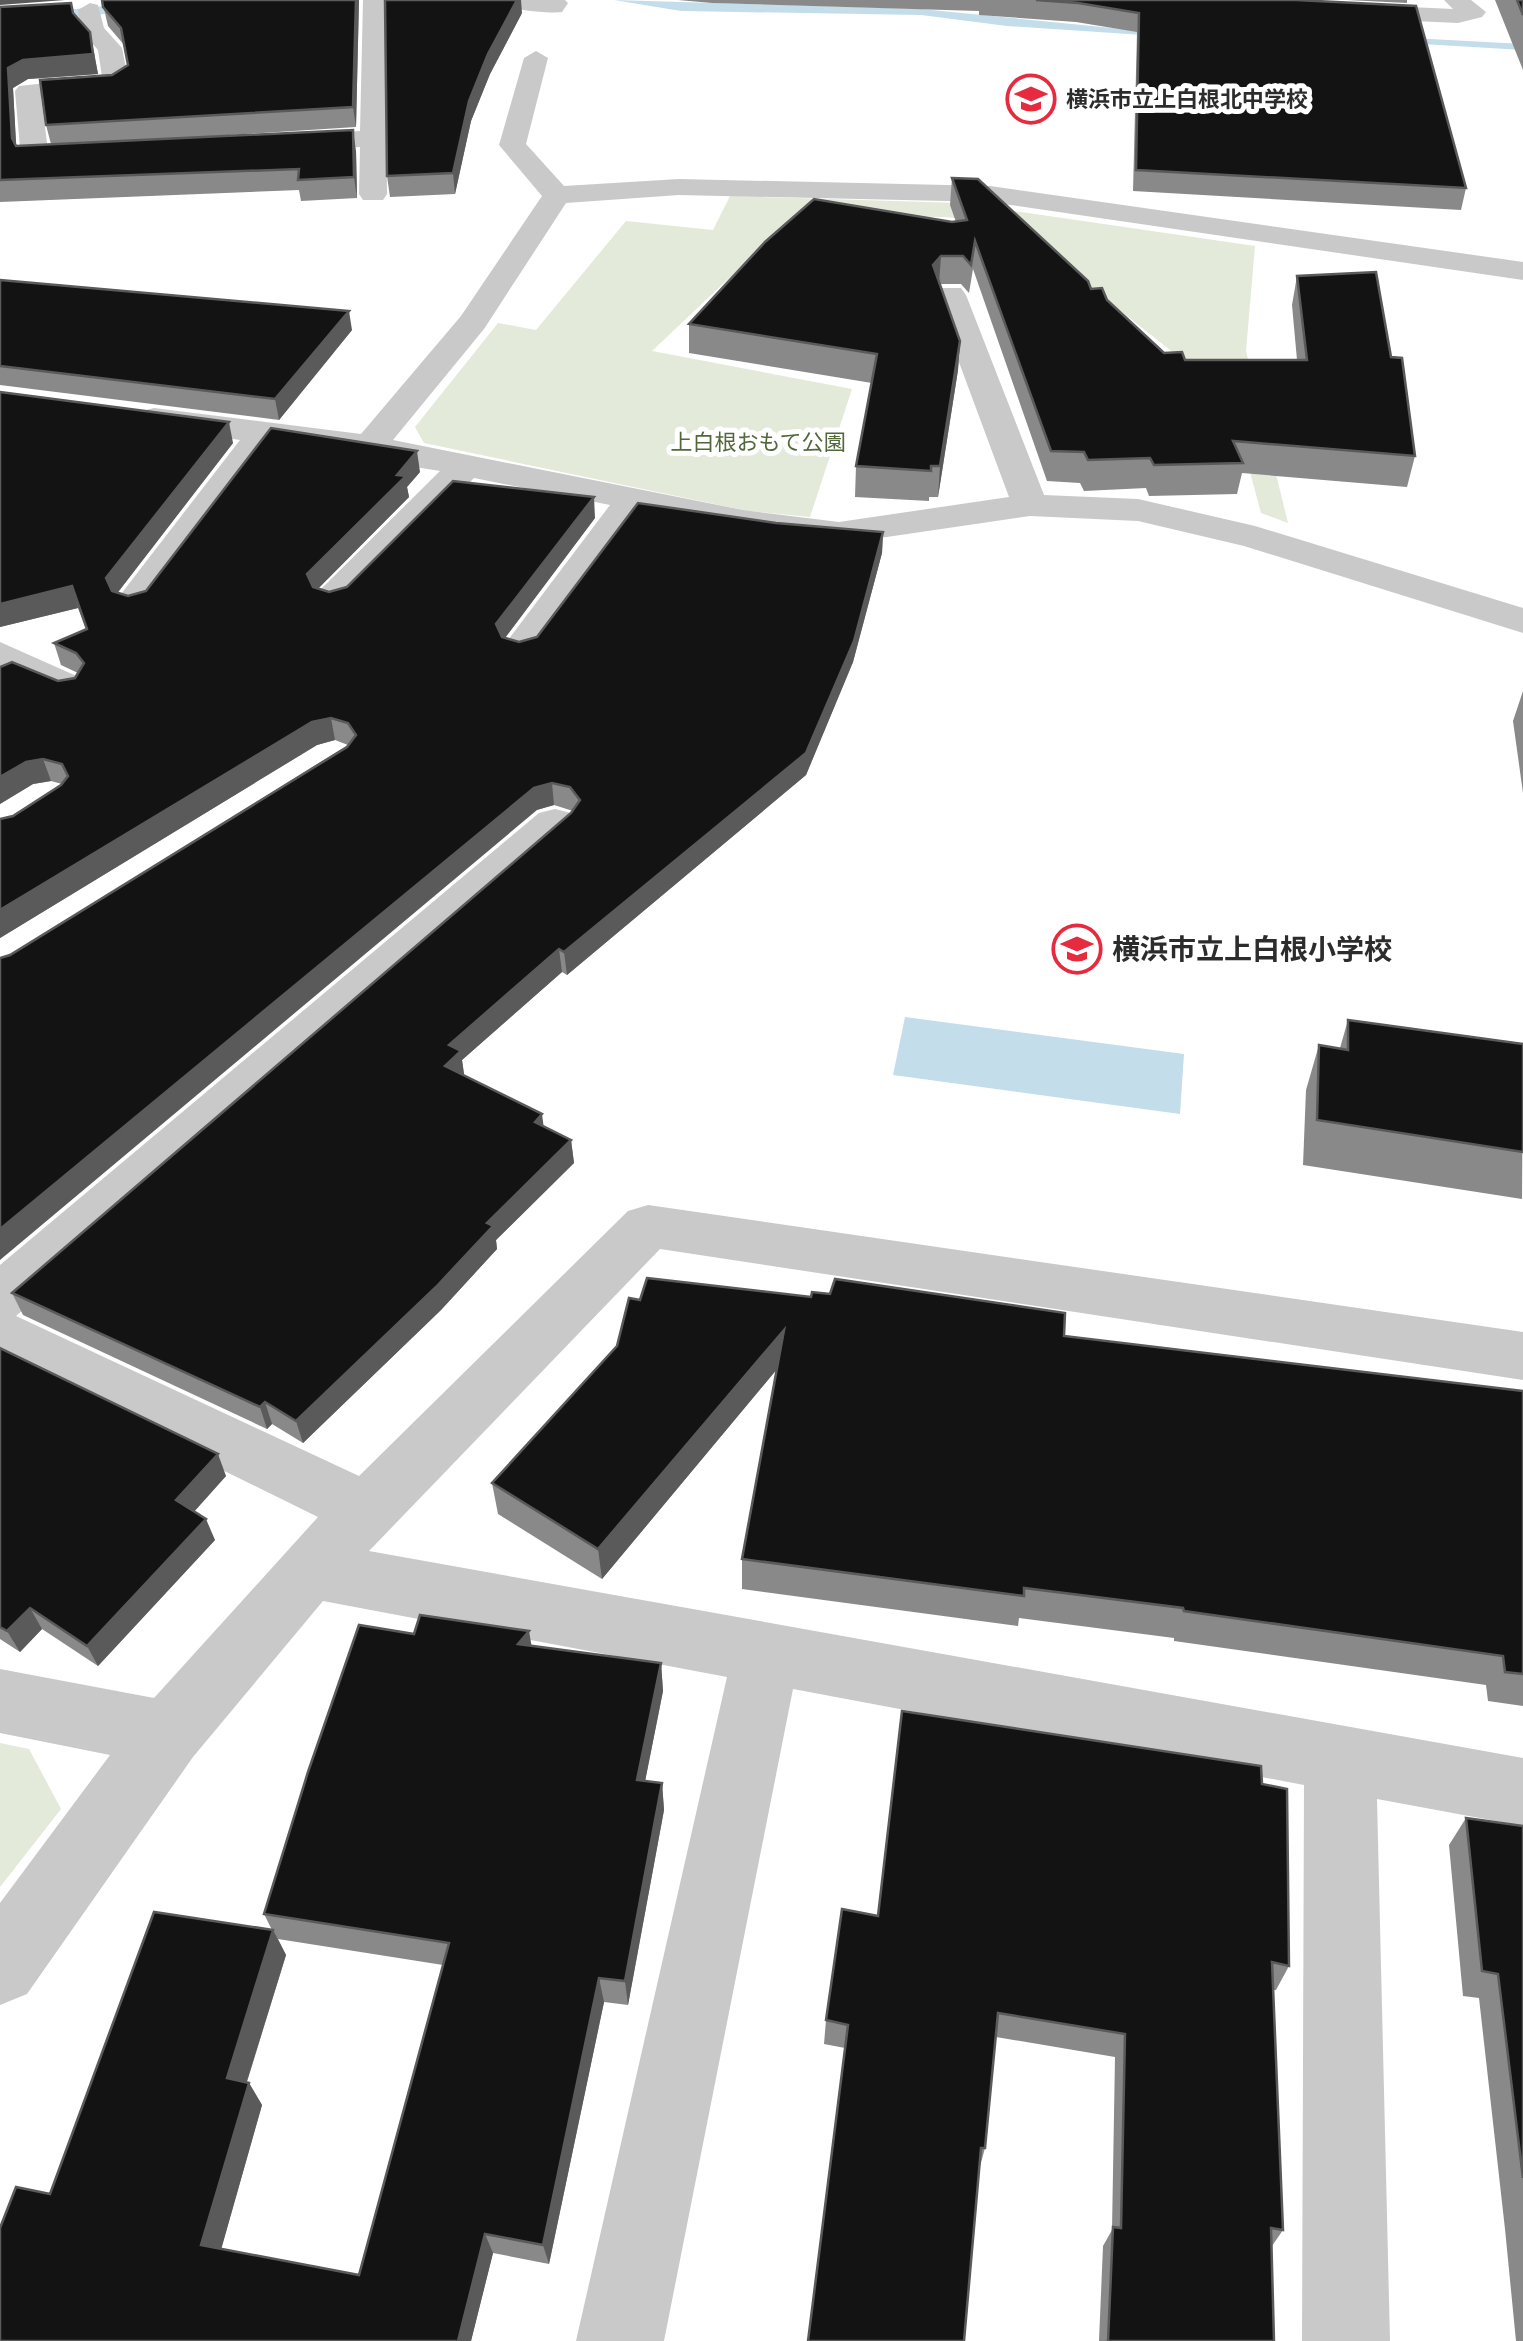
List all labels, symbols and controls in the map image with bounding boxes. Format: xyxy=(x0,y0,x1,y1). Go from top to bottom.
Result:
school or university icon: 横浜市立上白根北中学校 xyxy=(1005,73,1057,125)
place label: 横浜市立上白根北中学校 xyxy=(1066,87,1308,113)
park label: 上白根おもて公園 xyxy=(670,430,846,456)
school or university icon: 横浜市立上白根小学校 xyxy=(1051,923,1103,975)
place label: 横浜市立上白根小学校 xyxy=(1112,933,1392,967)

